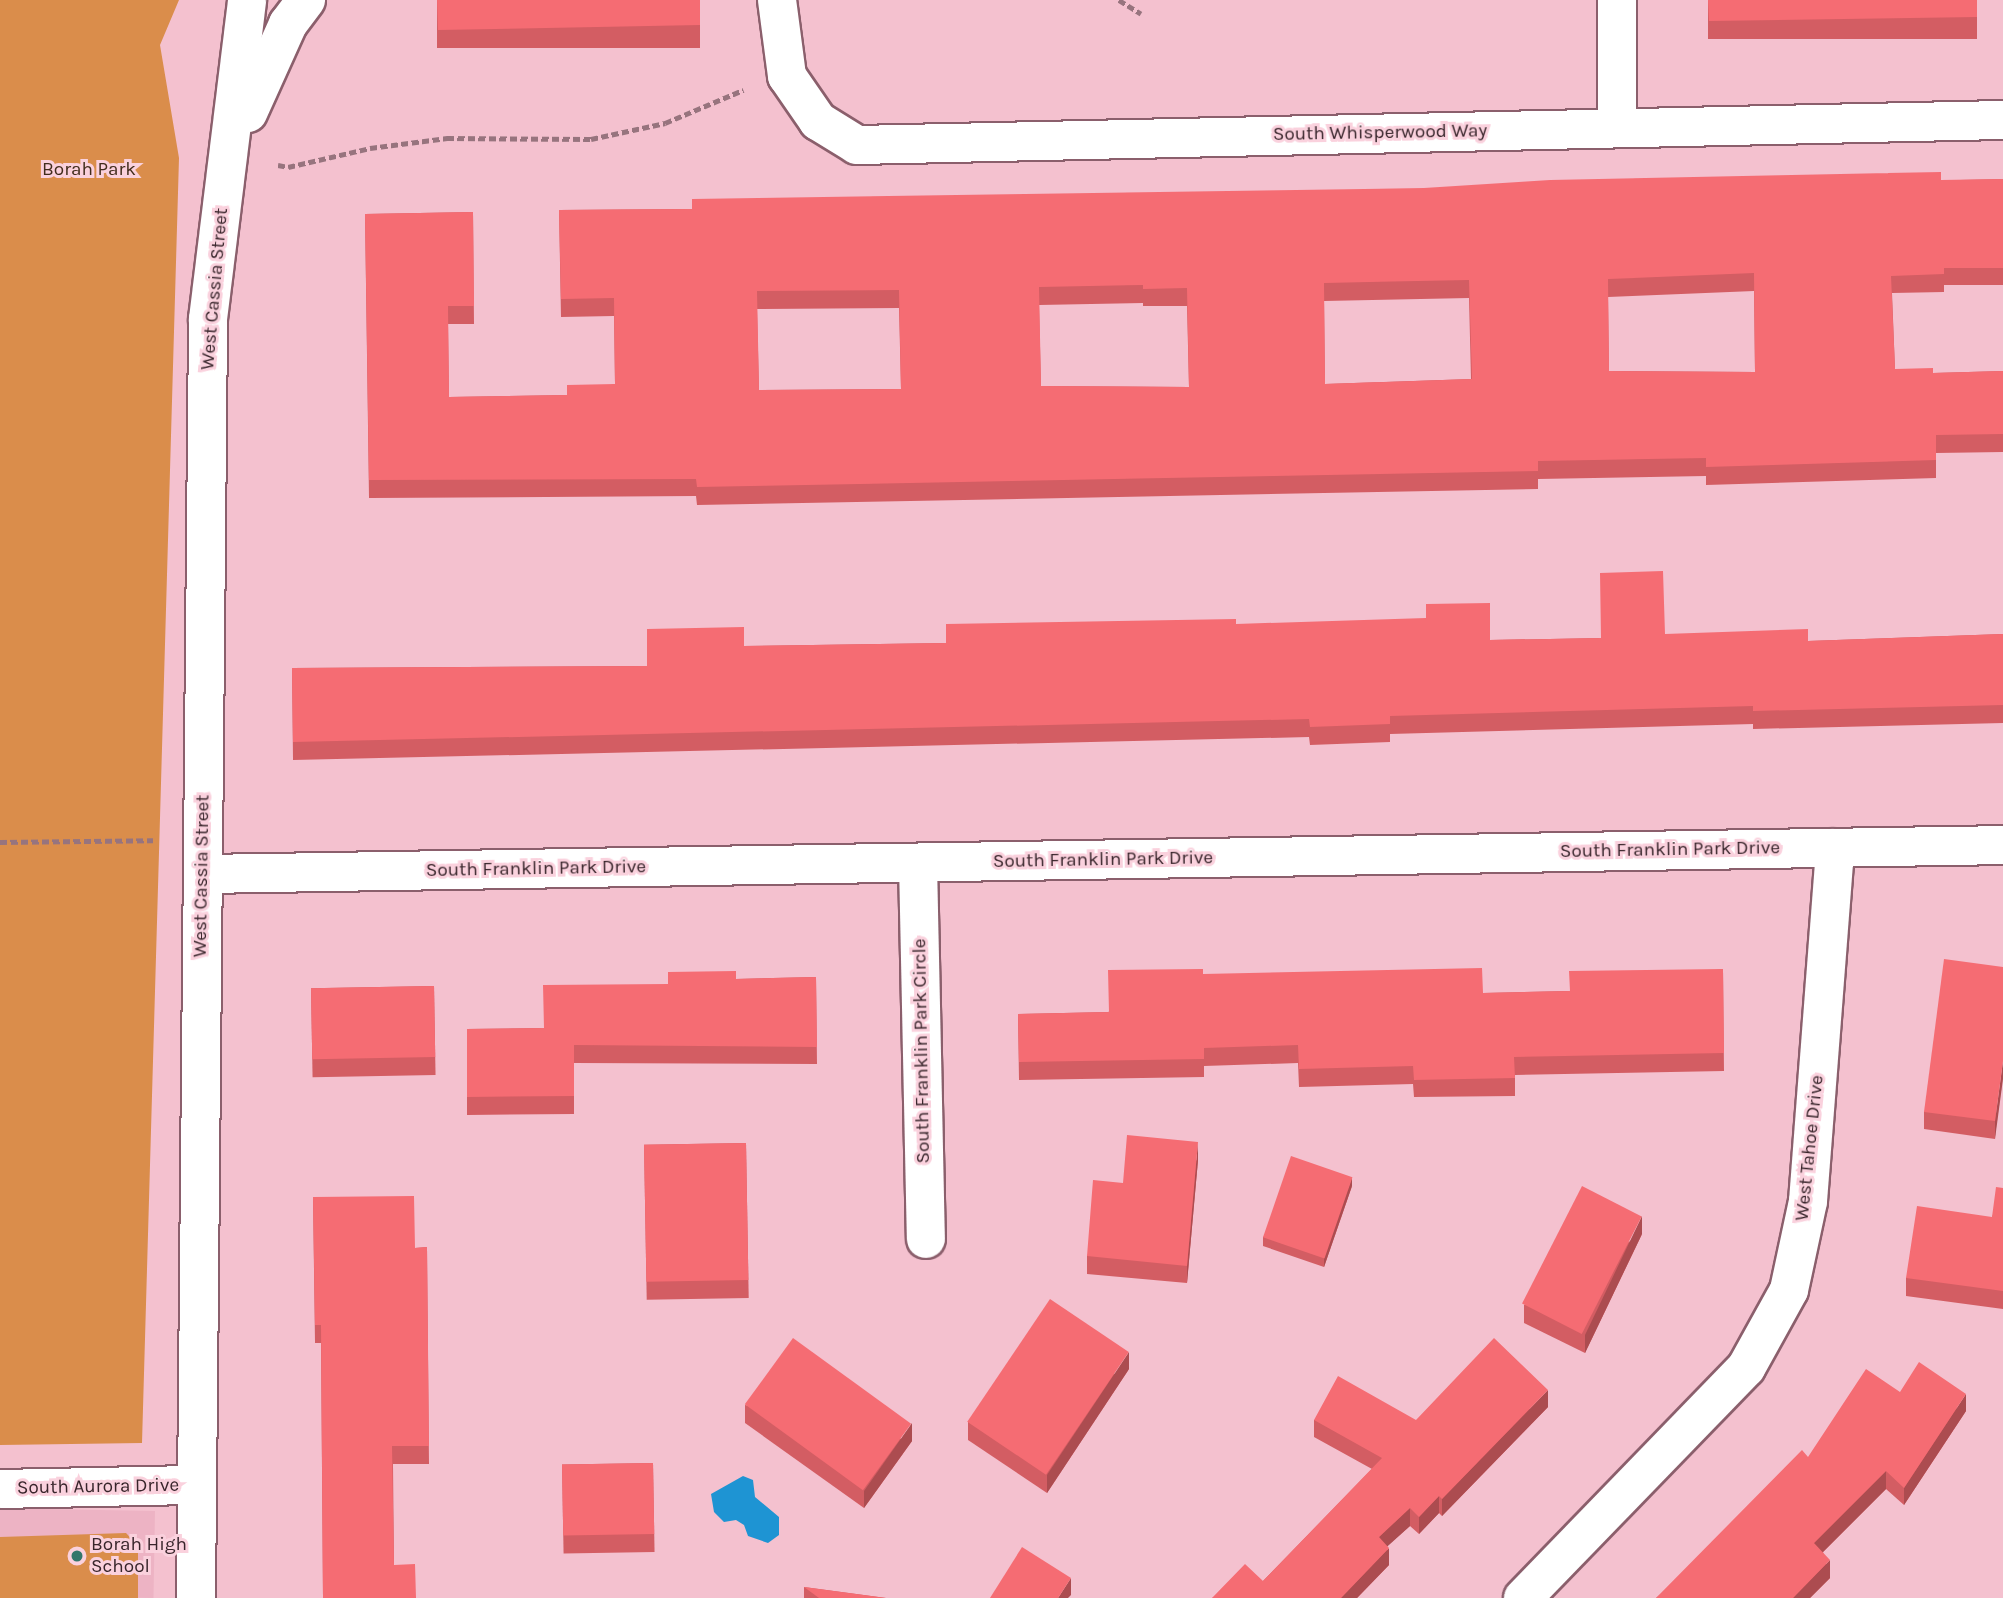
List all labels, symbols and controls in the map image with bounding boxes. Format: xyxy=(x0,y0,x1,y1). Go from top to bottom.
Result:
street label: South Whisperwood Way xyxy=(1273,120,1487,146)
park label: Borah Park xyxy=(42,159,136,181)
street label: West Cassia Street xyxy=(197,207,233,371)
street label: West Cassia Street xyxy=(189,794,215,958)
street label: South Franklin Park Drive xyxy=(1560,837,1780,863)
street label: South Franklin Park Drive xyxy=(993,847,1213,873)
street label: South Franklin Park Drive xyxy=(426,856,646,882)
street label: South Franklin Park Circle xyxy=(909,938,935,1164)
street label: West Tahoe Drive xyxy=(1791,1074,1829,1222)
street label: South Aurora Drive xyxy=(17,1474,179,1500)
place label: Borah High School xyxy=(91,1534,187,1578)
marker: Borah High School xyxy=(69,1548,85,1564)

